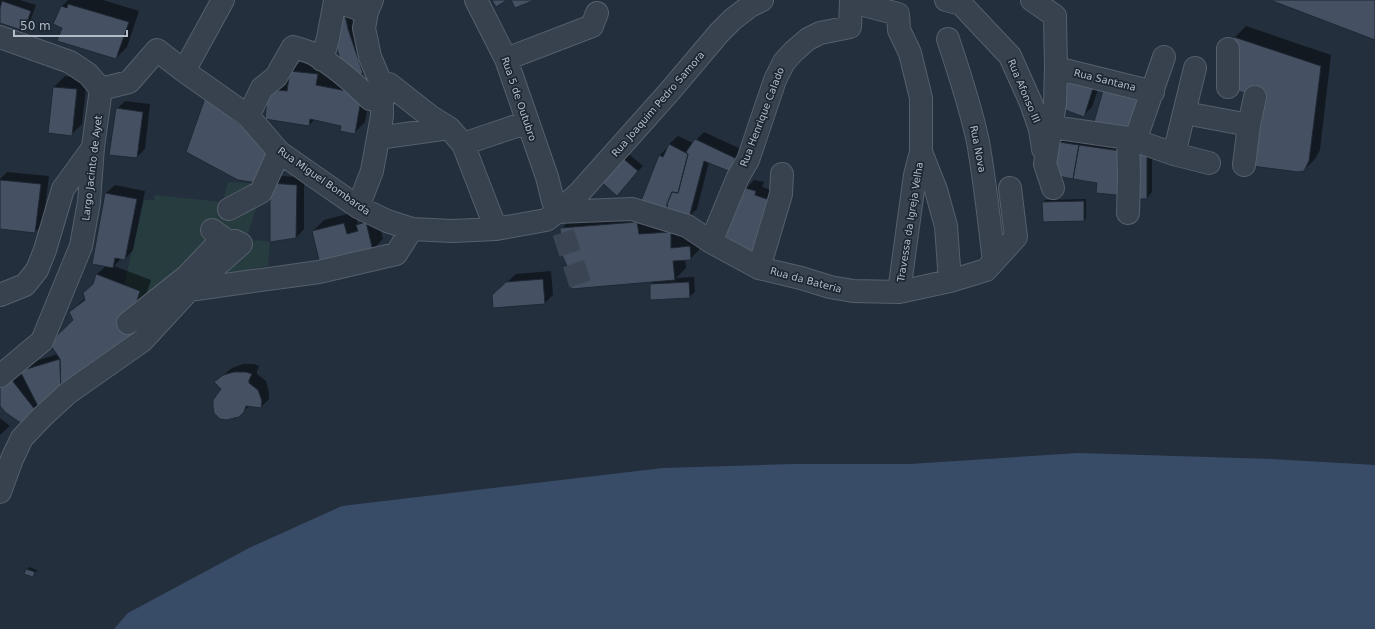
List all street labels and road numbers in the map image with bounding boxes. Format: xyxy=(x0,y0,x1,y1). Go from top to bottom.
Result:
street label: Rua Joaquim Pedro Samora xyxy=(609,49,707,159)
street label: Rua 5 de Outubro xyxy=(499,56,539,142)
street label: Rua Afonso III xyxy=(1006,58,1042,124)
street label: Rua Henrique Calado xyxy=(738,66,786,168)
street label: Rua Santana xyxy=(1073,67,1137,93)
street label: Largo Jacinto de Ayet xyxy=(80,115,104,221)
street label: Rua Nova xyxy=(968,124,988,174)
street label: Rua Miguel Bombarda xyxy=(276,145,372,217)
street label: Travessa da Igreja Velha xyxy=(895,161,925,284)
street label: Rua da Bateria xyxy=(769,265,843,295)

